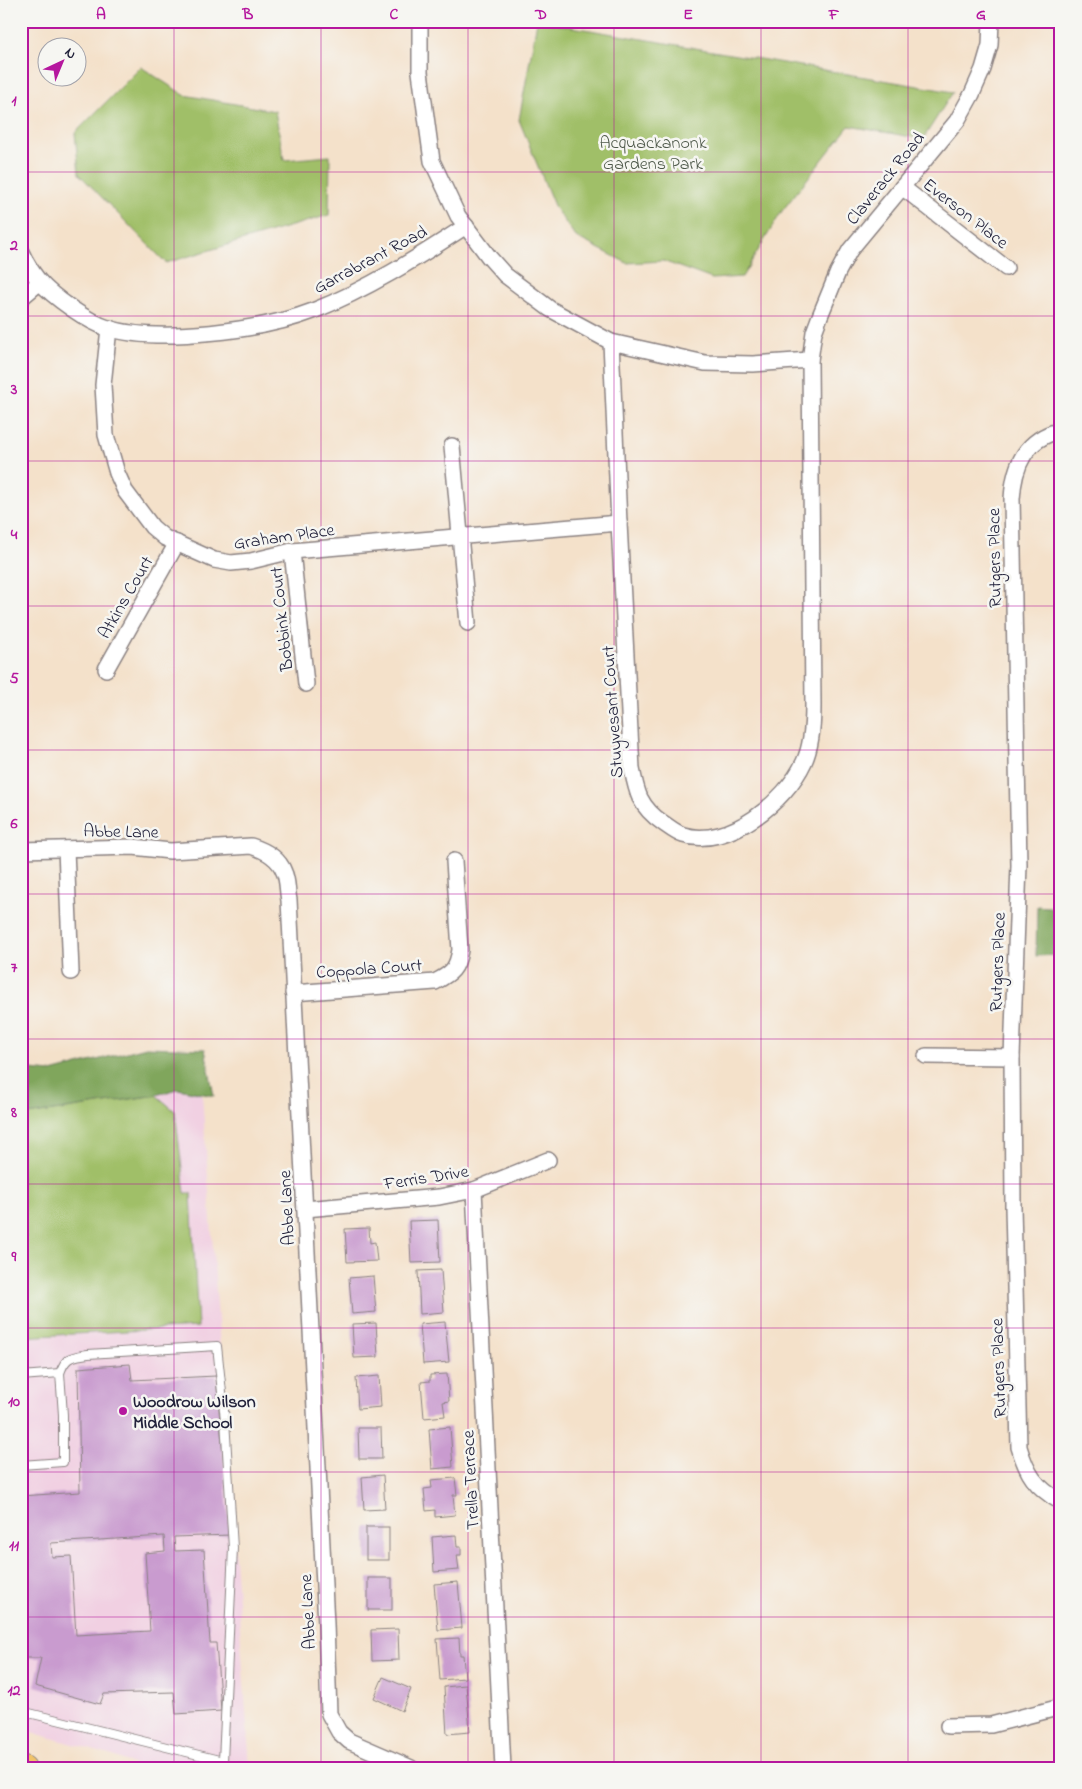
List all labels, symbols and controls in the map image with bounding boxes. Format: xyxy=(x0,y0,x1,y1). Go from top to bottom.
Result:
text: A xyxy=(96,3,106,27)
text: B xyxy=(242,3,254,27)
text: C xyxy=(390,3,399,27)
text: D xyxy=(534,3,547,27)
text: E xyxy=(683,3,693,27)
text: F xyxy=(828,3,840,27)
text: G xyxy=(976,3,986,27)
north arrow xyxy=(38,38,88,88)
text: N xyxy=(59,43,81,65)
text: 1 xyxy=(11,89,17,113)
street label: Claverack Road xyxy=(841,127,932,231)
park label: Acquackanonk Gardens Park xyxy=(599,131,707,178)
street label: Everson Place xyxy=(917,173,1014,257)
street label: Garrabrant Road xyxy=(310,220,432,302)
text: 2 xyxy=(9,234,18,258)
text: 3 xyxy=(10,378,18,402)
street label: Rutgers Place xyxy=(982,507,1011,608)
street label: Graham Place xyxy=(232,518,337,558)
text: 4 xyxy=(10,523,18,547)
street label: Atkins Court xyxy=(92,552,161,644)
street label: Bobbink Court xyxy=(265,565,302,673)
street label: Stuyvesant Court xyxy=(596,645,632,779)
text: 5 xyxy=(9,667,19,691)
text: 6 xyxy=(9,812,18,836)
street label: Abbe Lane xyxy=(83,819,160,847)
street label: Rutgers Place xyxy=(984,911,1015,1012)
street label: Coppola Court xyxy=(315,953,423,987)
text: 7 xyxy=(11,956,18,980)
text: 8 xyxy=(10,1101,17,1125)
street label: Ferris Drive xyxy=(381,1159,471,1199)
street label: Abbe Lane xyxy=(273,1169,303,1246)
text: 9 xyxy=(11,1245,17,1269)
street label: Rutgers Place xyxy=(985,1317,1016,1418)
text: 10 xyxy=(8,1390,20,1414)
place label: Woodrow Wilson Middle School xyxy=(133,1390,256,1437)
marker: Woodrow Wilson Middle School xyxy=(117,1405,129,1417)
street label: Trella Terrace xyxy=(456,1429,488,1530)
text: 11 xyxy=(9,1534,20,1558)
street label: Abbe Lane xyxy=(294,1573,324,1650)
text: 12 xyxy=(7,1679,21,1703)

